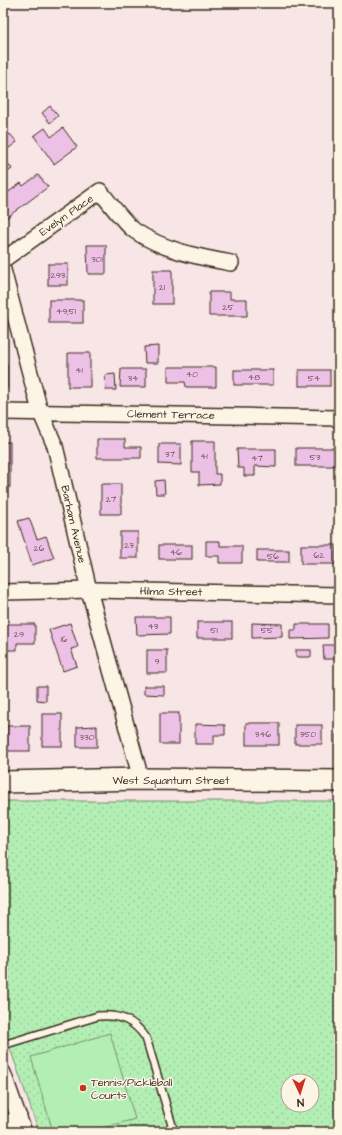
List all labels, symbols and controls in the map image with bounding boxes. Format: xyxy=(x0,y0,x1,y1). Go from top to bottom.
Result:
street label: Evelyn Place xyxy=(36,191,97,240)
house number: 301 xyxy=(91,253,103,266)
house number: 293 xyxy=(51,269,66,282)
house number: 21 xyxy=(159,281,165,294)
house number: 25 xyxy=(222,301,234,314)
house number: 49;51 xyxy=(56,305,76,318)
house number: 41 xyxy=(75,364,83,377)
house number: 40 xyxy=(186,368,198,381)
house number: 48 xyxy=(248,371,260,384)
house number: 34 xyxy=(128,372,138,385)
house number: 54 xyxy=(308,372,320,385)
street label: Clement Terrace xyxy=(127,406,215,423)
house number: 37 xyxy=(165,448,176,461)
house number: 41 xyxy=(200,450,208,463)
house number: 53 xyxy=(310,451,321,464)
house number: 47 xyxy=(251,452,263,465)
street label: Barham Avenue xyxy=(57,484,90,564)
house number: 27 xyxy=(106,493,117,506)
house number: 23 xyxy=(124,539,134,552)
house number: 26 xyxy=(34,542,45,555)
house number: 46 xyxy=(170,546,182,559)
house number: 62 xyxy=(314,549,325,562)
house number: 56 xyxy=(267,550,279,563)
street label: Hilma Street xyxy=(140,583,203,600)
house number: 43 xyxy=(148,620,159,633)
house number: 51 xyxy=(210,624,218,637)
house number: 55 xyxy=(261,624,274,637)
house number: 29 xyxy=(14,628,24,641)
house number: 16 xyxy=(61,633,68,646)
house number: 9 xyxy=(154,655,160,668)
house number: 346 xyxy=(255,728,272,741)
house number: 350 xyxy=(300,728,317,741)
house number: 330 xyxy=(80,731,95,744)
street label: West Squantum Street xyxy=(112,773,230,788)
north arrow xyxy=(280,1073,320,1113)
place label: Tennis/Pickleball Courts xyxy=(91,1075,173,1103)
marker: Tennis/Pickleball Courts xyxy=(78,1083,88,1093)
text: N xyxy=(297,1095,305,1110)

